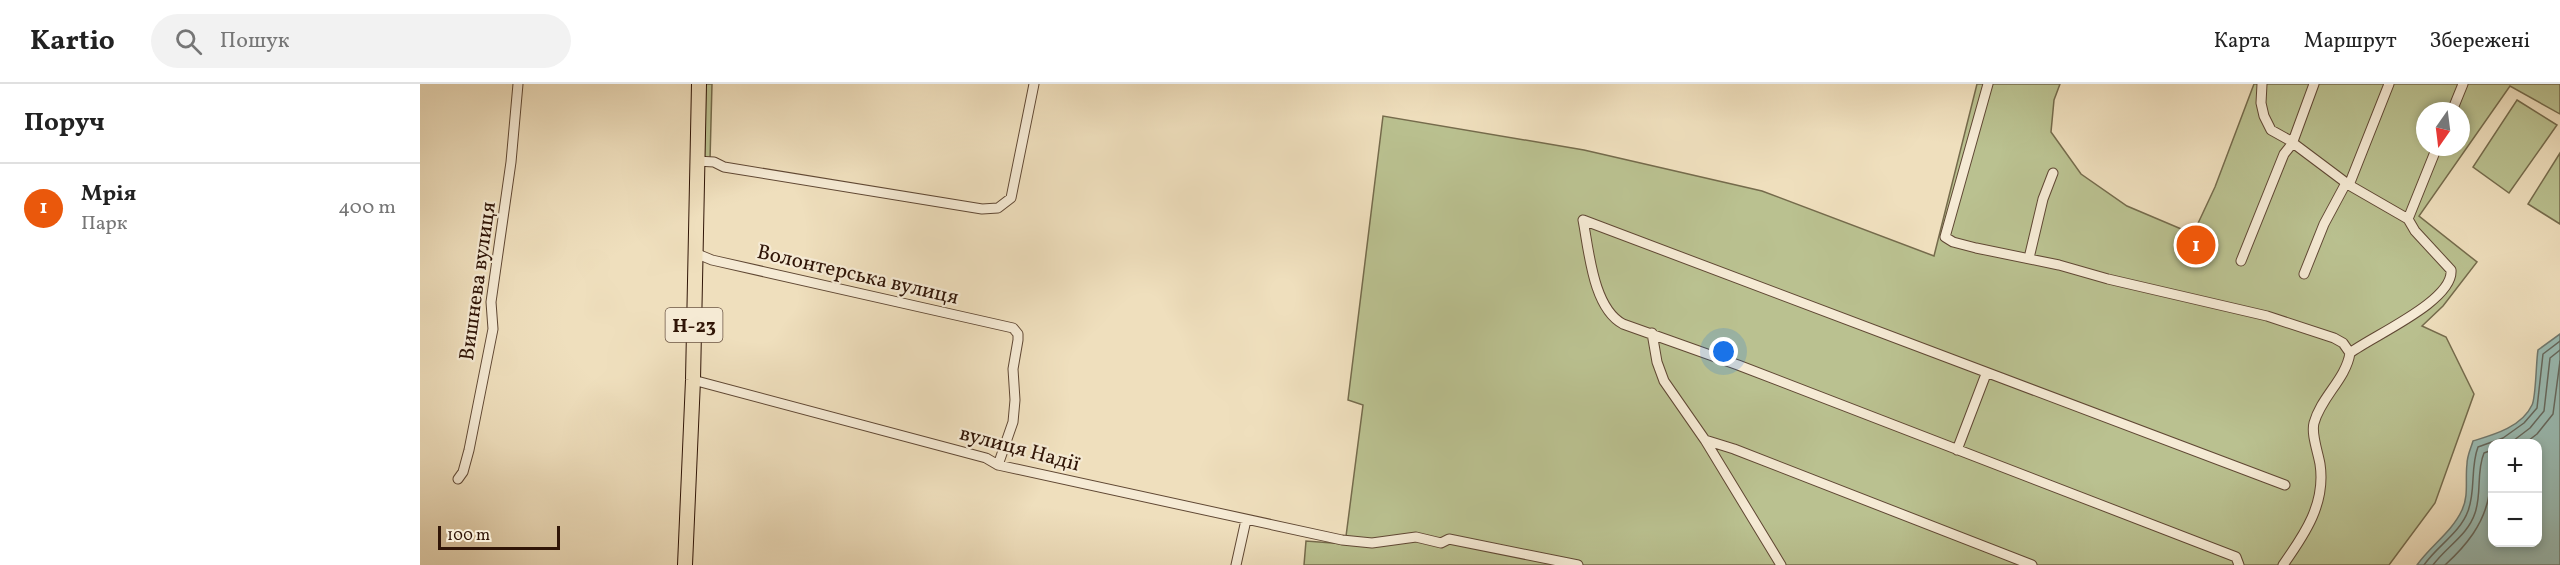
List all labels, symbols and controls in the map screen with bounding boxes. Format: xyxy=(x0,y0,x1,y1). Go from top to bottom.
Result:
search box xyxy=(151,14,571,68)
text: Kartio xyxy=(30,22,115,61)
icon: search xyxy=(172,25,205,58)
text: Пошук xyxy=(220,26,290,57)
text: Карта xyxy=(2214,27,2271,56)
text: Маршрут xyxy=(2304,27,2397,56)
text: Збережені xyxy=(2430,27,2530,56)
north arrow xyxy=(2416,102,2470,156)
text: Поруч xyxy=(24,105,105,141)
text: Мрія xyxy=(81,179,136,210)
text: 1 xyxy=(39,194,48,222)
text: 400 m xyxy=(338,194,396,222)
street label: Вишнева вулиця xyxy=(453,200,504,363)
text: Парк xyxy=(81,210,127,238)
pin: 1 xyxy=(2176,222,2216,268)
street label: Волонтерська вулиця xyxy=(754,238,961,313)
road number: Н-23 xyxy=(666,308,722,342)
your location xyxy=(1709,337,1738,366)
street label: вулиця Надії xyxy=(956,419,1083,479)
map controls xyxy=(2488,439,2542,547)
button: + xyxy=(2488,439,2542,493)
button: − xyxy=(2488,493,2542,547)
scale bar xyxy=(438,523,560,550)
text: 100 m xyxy=(447,525,490,547)

